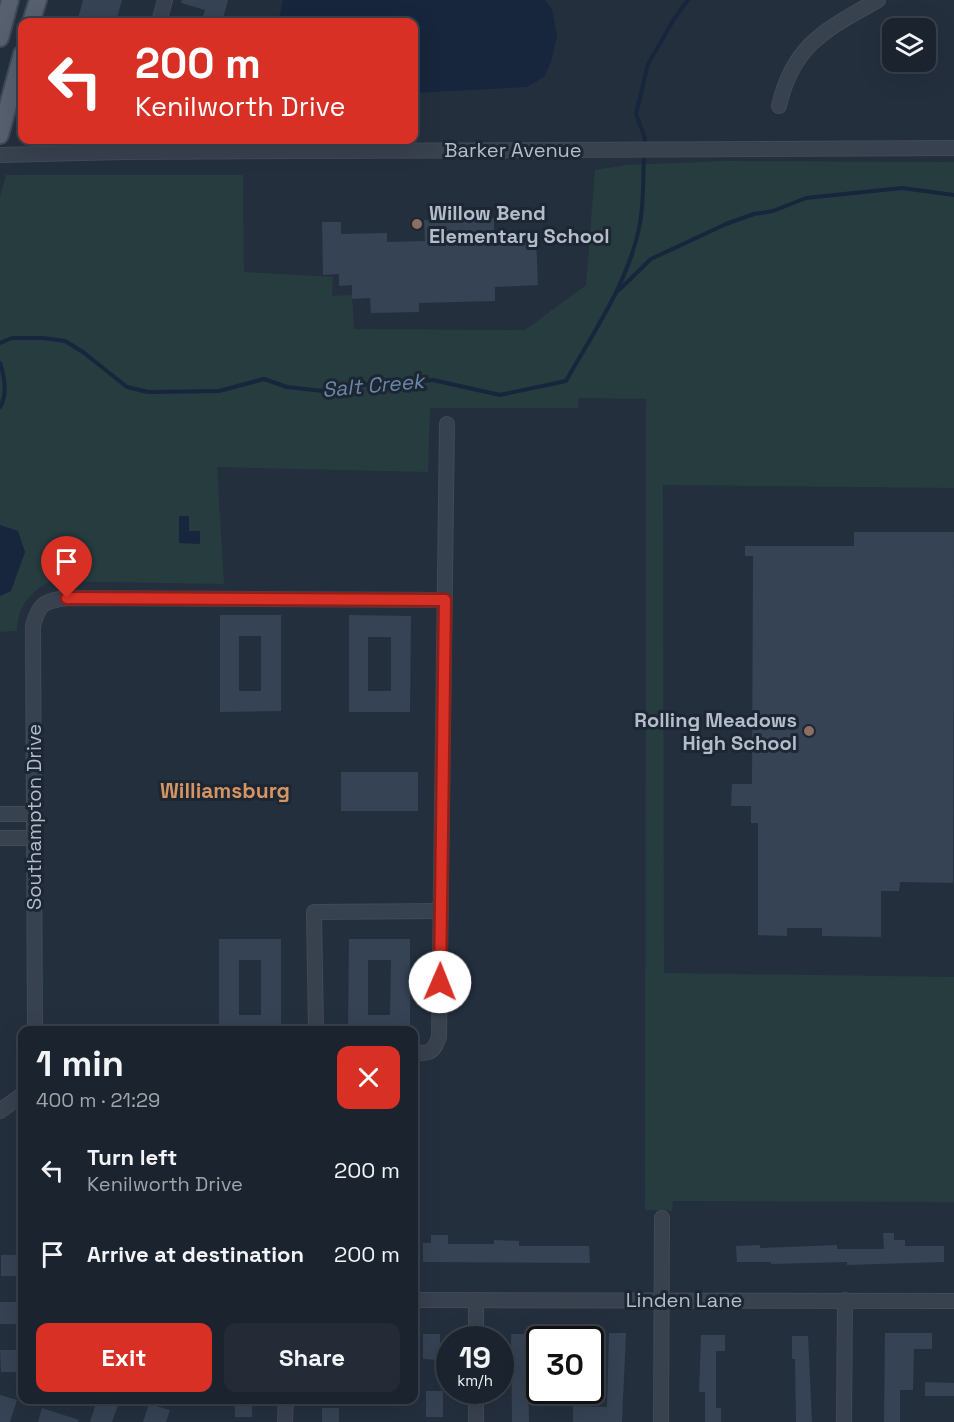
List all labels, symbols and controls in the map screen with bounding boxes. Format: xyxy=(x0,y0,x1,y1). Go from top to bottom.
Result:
map controls xyxy=(882,18,936,72)
button: layers xyxy=(882,18,936,72)
text: 200 m xyxy=(135,37,261,90)
icon: left xyxy=(36,42,114,120)
text: Kenilworth Drive xyxy=(135,89,346,124)
street label: Barker Avenue xyxy=(444,137,582,163)
place label: Willow Bend Elementary School xyxy=(429,200,610,249)
marker: Willow Bend Elementary School xyxy=(410,217,424,231)
water label: Salt Creek xyxy=(321,367,428,403)
pin xyxy=(41,536,92,598)
icon: arrive xyxy=(50,545,83,578)
place label: Rolling Meadows High School xyxy=(634,707,797,756)
street label: Southampton Drive xyxy=(21,724,47,910)
marker: Rolling Meadows High School xyxy=(802,724,816,738)
district label: Williamsburg xyxy=(160,777,290,804)
position arrow xyxy=(408,950,472,1014)
text: 1 min xyxy=(36,1041,124,1087)
button: close xyxy=(337,1046,400,1109)
text: 400 m · 21:29 xyxy=(36,1087,160,1113)
text: Turn left xyxy=(87,1143,177,1171)
icon: left xyxy=(36,1154,69,1187)
text: 200 m xyxy=(334,1156,400,1184)
text: Kenilworth Drive xyxy=(87,1171,243,1197)
icon: arrive xyxy=(36,1238,69,1271)
text: Arrive at destination xyxy=(87,1240,304,1268)
text: 200 m xyxy=(334,1240,400,1268)
street label: Linden Lane xyxy=(626,1287,742,1313)
button: Exit xyxy=(36,1323,212,1392)
button: Share xyxy=(224,1323,400,1392)
speed limit sign: 30 xyxy=(526,1326,604,1404)
text: 19 xyxy=(459,1338,491,1377)
text: km/h xyxy=(457,1371,493,1390)

